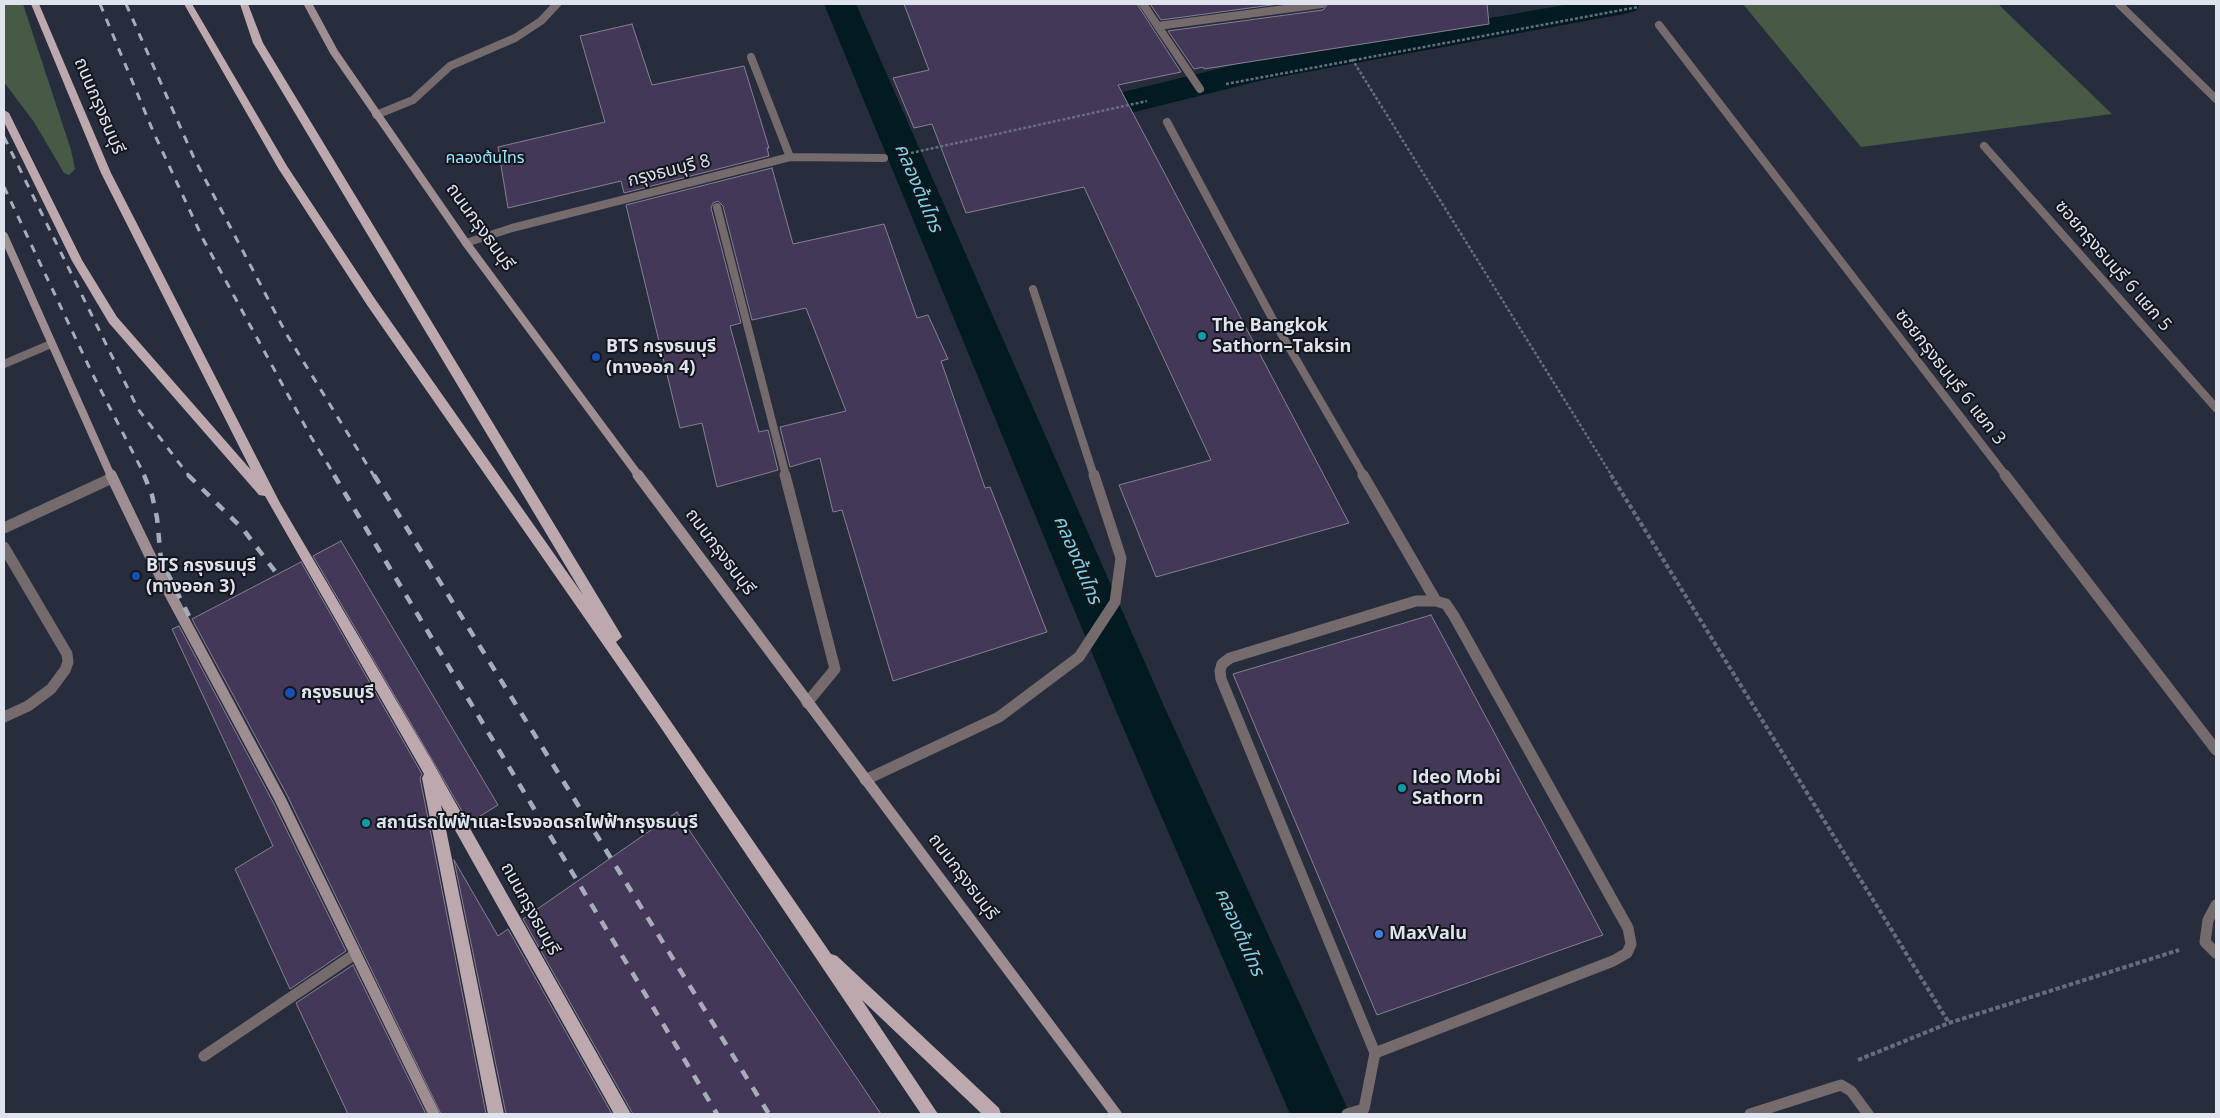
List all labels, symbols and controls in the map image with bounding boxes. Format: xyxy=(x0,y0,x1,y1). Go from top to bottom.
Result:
street label: ถนนกรุงธนบุรี xyxy=(69,55,129,157)
water label: คลองต้นไทร xyxy=(889,140,947,236)
district label: คลองต้นไทร xyxy=(445,148,525,168)
street label: กรุงธนบุรี 8 xyxy=(625,150,713,192)
street label: ถนนกรุงธนบุรี xyxy=(441,179,519,275)
street label: ซอยกรุงธนบุรี 6 แยก 5 xyxy=(2050,196,2176,336)
street label: ซอยกรุงธนบุรี 6 แยก 3 xyxy=(1890,305,2010,449)
place label: The Bangkok Sathorn–Taksin xyxy=(1212,315,1351,358)
marker: The Bangkok Sathorn–Taksin xyxy=(1196,330,1208,342)
place label: BTS กรุงธนบุรี (ทางออก 4) xyxy=(606,336,716,378)
marker: BTS กรุงธนบุรี (ทางออก 4) xyxy=(590,351,602,363)
street label: ถนนกรุงธนบุรี xyxy=(680,505,760,599)
water label: คลองต้นไทร xyxy=(1048,512,1106,608)
place label: BTS กรุงธนบุรี (ทางออก 3) xyxy=(146,555,256,598)
marker: BTS กรุงธนบุรี (ทางออก 3) xyxy=(130,570,142,582)
place label: กรุงธนบุรี xyxy=(301,682,374,704)
marker: กรุงธนบุรี xyxy=(283,686,297,700)
place label: Ideo Mobi Sathorn xyxy=(1412,767,1501,810)
marker: Ideo Mobi Sathorn xyxy=(1396,782,1408,794)
place label: สถานีรถไฟฟ้าและโรงจอดรถไฟฟ้ากรุงธนบุรี xyxy=(376,812,698,834)
marker: สถานีรถไฟฟ้าและโรงจอดรถไฟฟ้ากรุงธนบุรี xyxy=(360,817,372,829)
street label: ถนนกรุงธนบุรี xyxy=(923,830,1003,924)
street label: ถนนกรุงธนบุรี xyxy=(496,859,564,959)
water label: คลองต้นไทร xyxy=(1209,884,1269,980)
place label: MaxValu xyxy=(1389,923,1467,945)
marker: MaxValu xyxy=(1373,928,1385,940)

